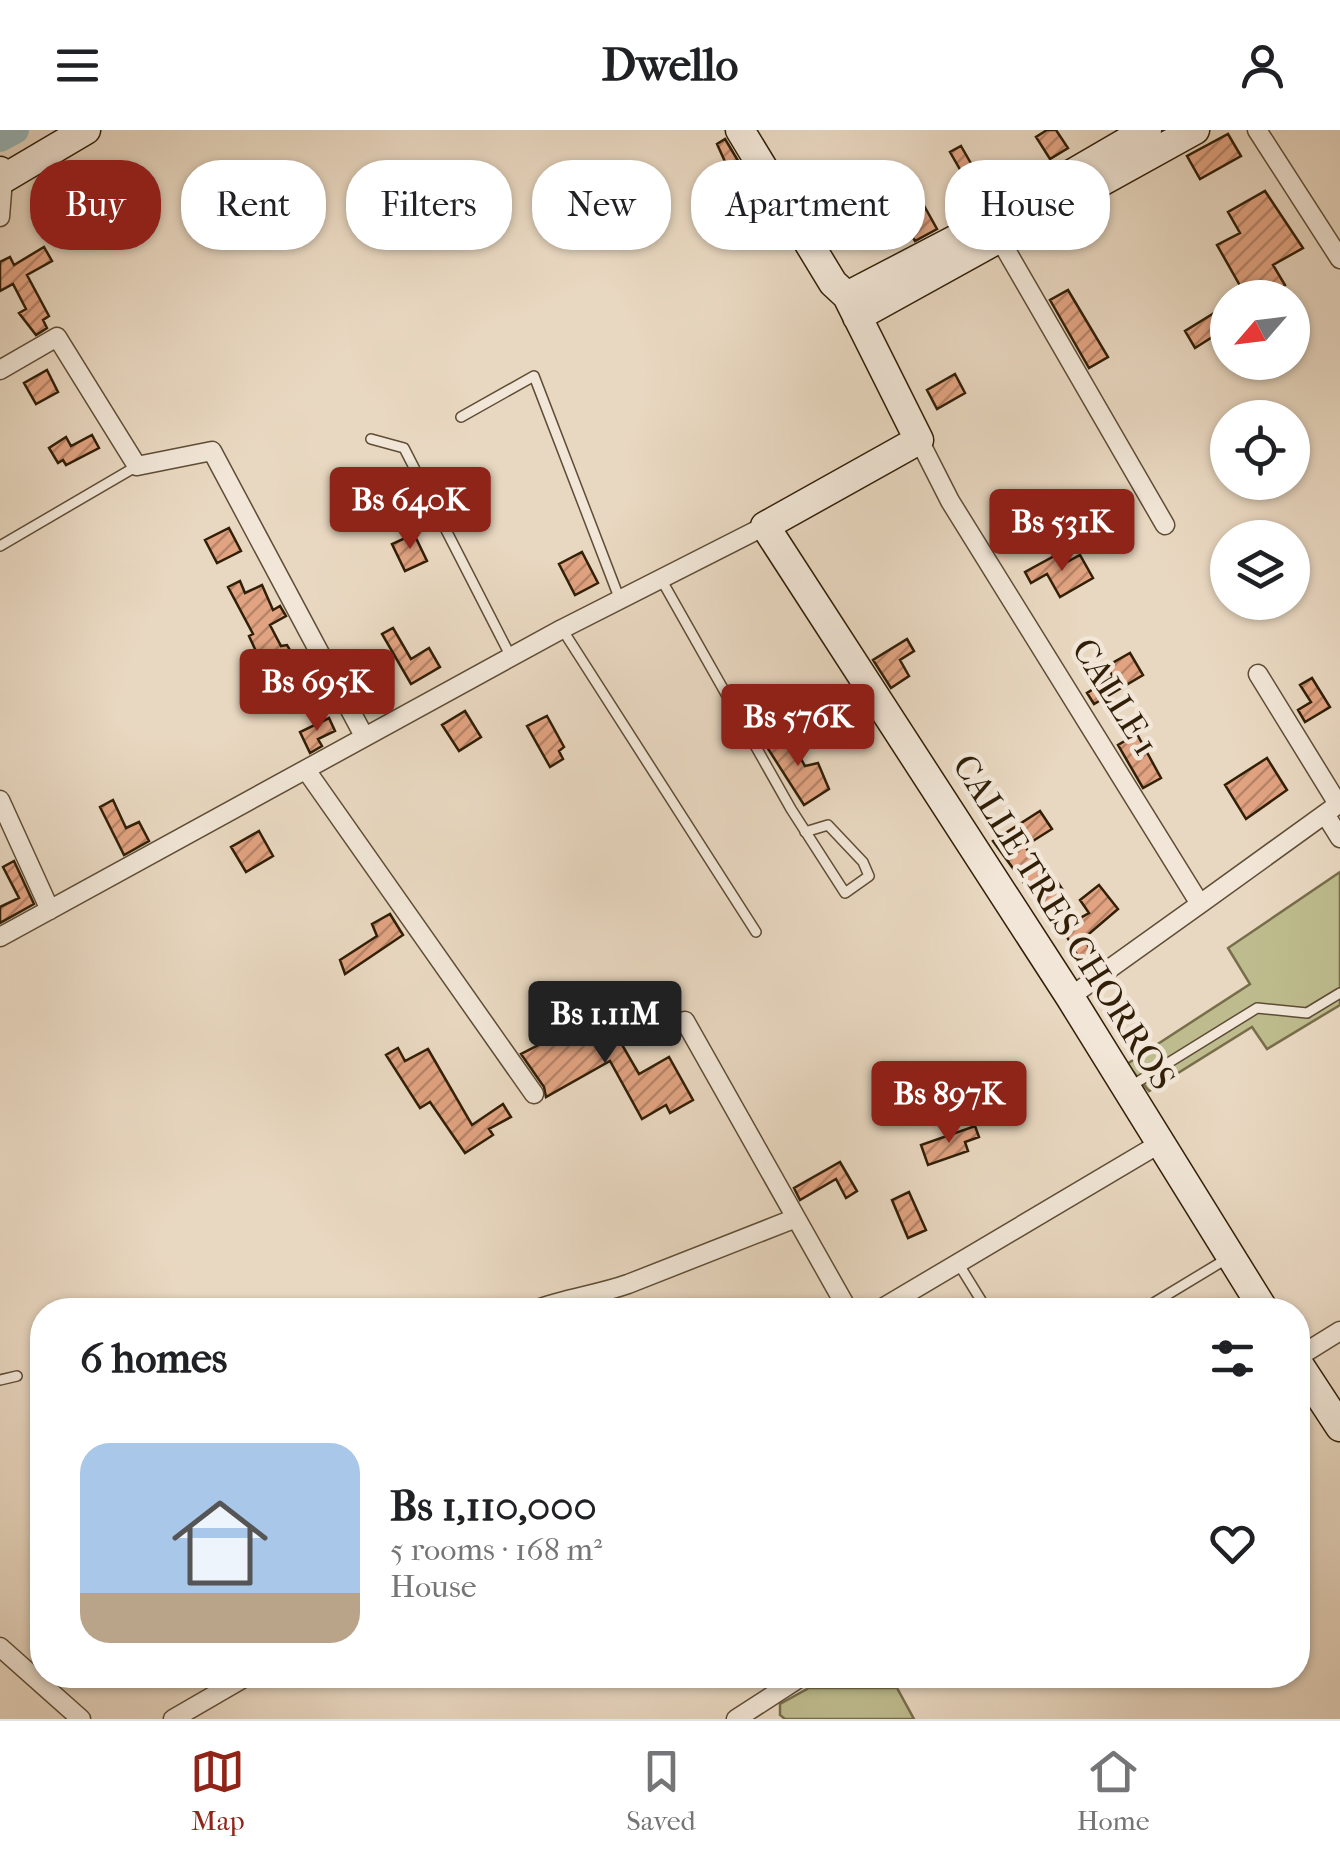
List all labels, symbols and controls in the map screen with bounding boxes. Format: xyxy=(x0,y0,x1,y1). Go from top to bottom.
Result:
icon: menu xyxy=(50,38,105,93)
icon: person xyxy=(1235,38,1290,93)
text: Dwello xyxy=(602,39,738,92)
chip: Buy xyxy=(30,160,161,250)
chip: Rent xyxy=(181,160,326,250)
chip: Filters xyxy=(346,160,512,250)
chip: New xyxy=(532,160,671,250)
chip: Apartment xyxy=(691,160,925,250)
chip: House xyxy=(945,160,1110,250)
north arrow xyxy=(1210,280,1310,380)
map controls xyxy=(1210,280,1310,620)
button: locate xyxy=(1210,400,1310,500)
pin: Bs 640K xyxy=(318,467,502,552)
text: Bs 640K xyxy=(352,481,468,518)
pin: Bs 531K xyxy=(970,489,1154,574)
text: Bs 531K xyxy=(1011,503,1113,540)
button: layers xyxy=(1210,520,1310,620)
street label: CALLE 1 xyxy=(1063,631,1167,763)
pin: Bs 695K xyxy=(225,649,409,734)
text: Bs 695K xyxy=(262,663,372,700)
pin: Bs 576K xyxy=(706,684,890,769)
text: Bs 576K xyxy=(743,698,853,735)
street label: CALLE TRES CHORROS xyxy=(944,747,1184,1097)
pin: Bs 1.11M xyxy=(502,981,708,1066)
text: Bs 1.11M xyxy=(550,995,660,1032)
pin: Bs 897K xyxy=(857,1061,1041,1146)
text: Bs 897K xyxy=(893,1075,1005,1112)
icon: filters xyxy=(1205,1331,1260,1386)
text: 6 homes xyxy=(80,1334,227,1383)
text: Bs 1,110,000 xyxy=(390,1482,597,1531)
icon: home xyxy=(160,1483,280,1603)
icon: heart xyxy=(1205,1516,1260,1571)
text: 5 rooms · 168 m² xyxy=(390,1531,602,1568)
text: House xyxy=(390,1568,477,1605)
tab: Map xyxy=(190,1744,245,1837)
tab: Saved xyxy=(626,1744,696,1837)
tab: Home xyxy=(1077,1744,1150,1837)

